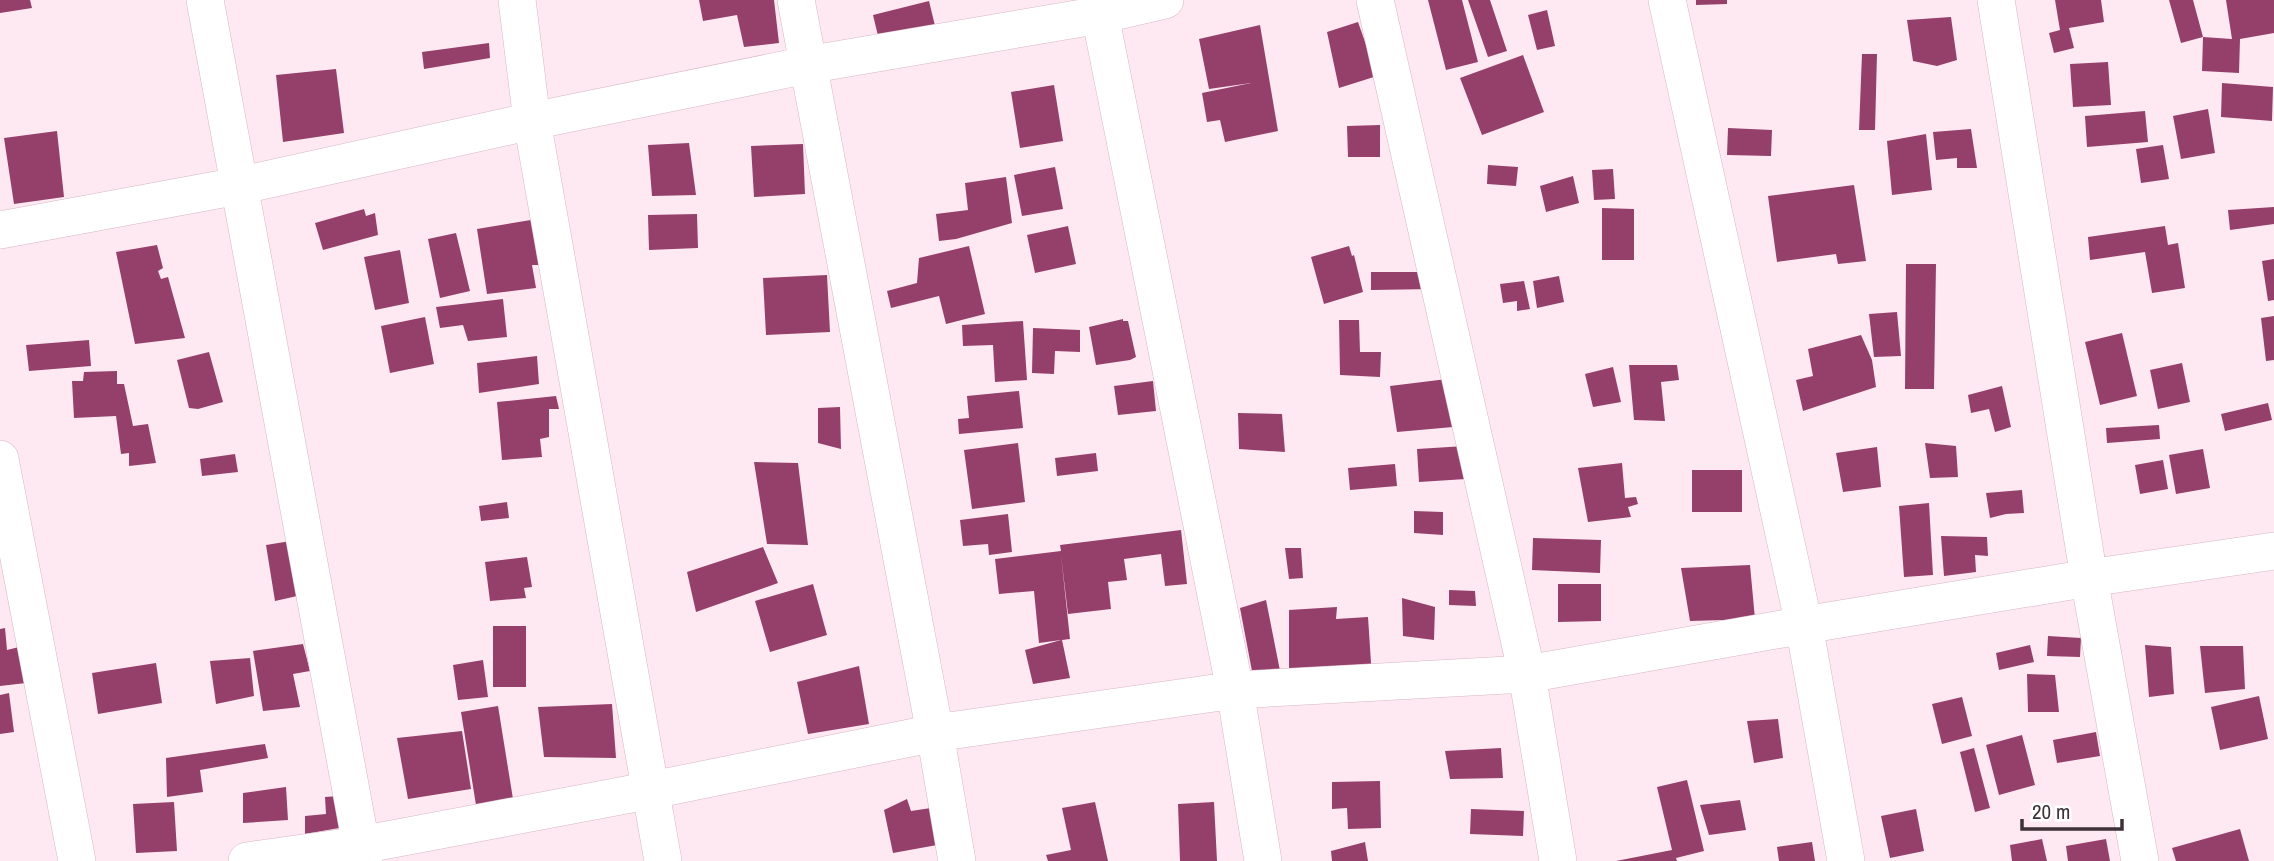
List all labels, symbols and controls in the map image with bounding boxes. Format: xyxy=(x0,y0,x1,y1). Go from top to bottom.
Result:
scale bar xyxy=(2022,788,2122,832)
text: 20 m xyxy=(2032,797,2070,826)

